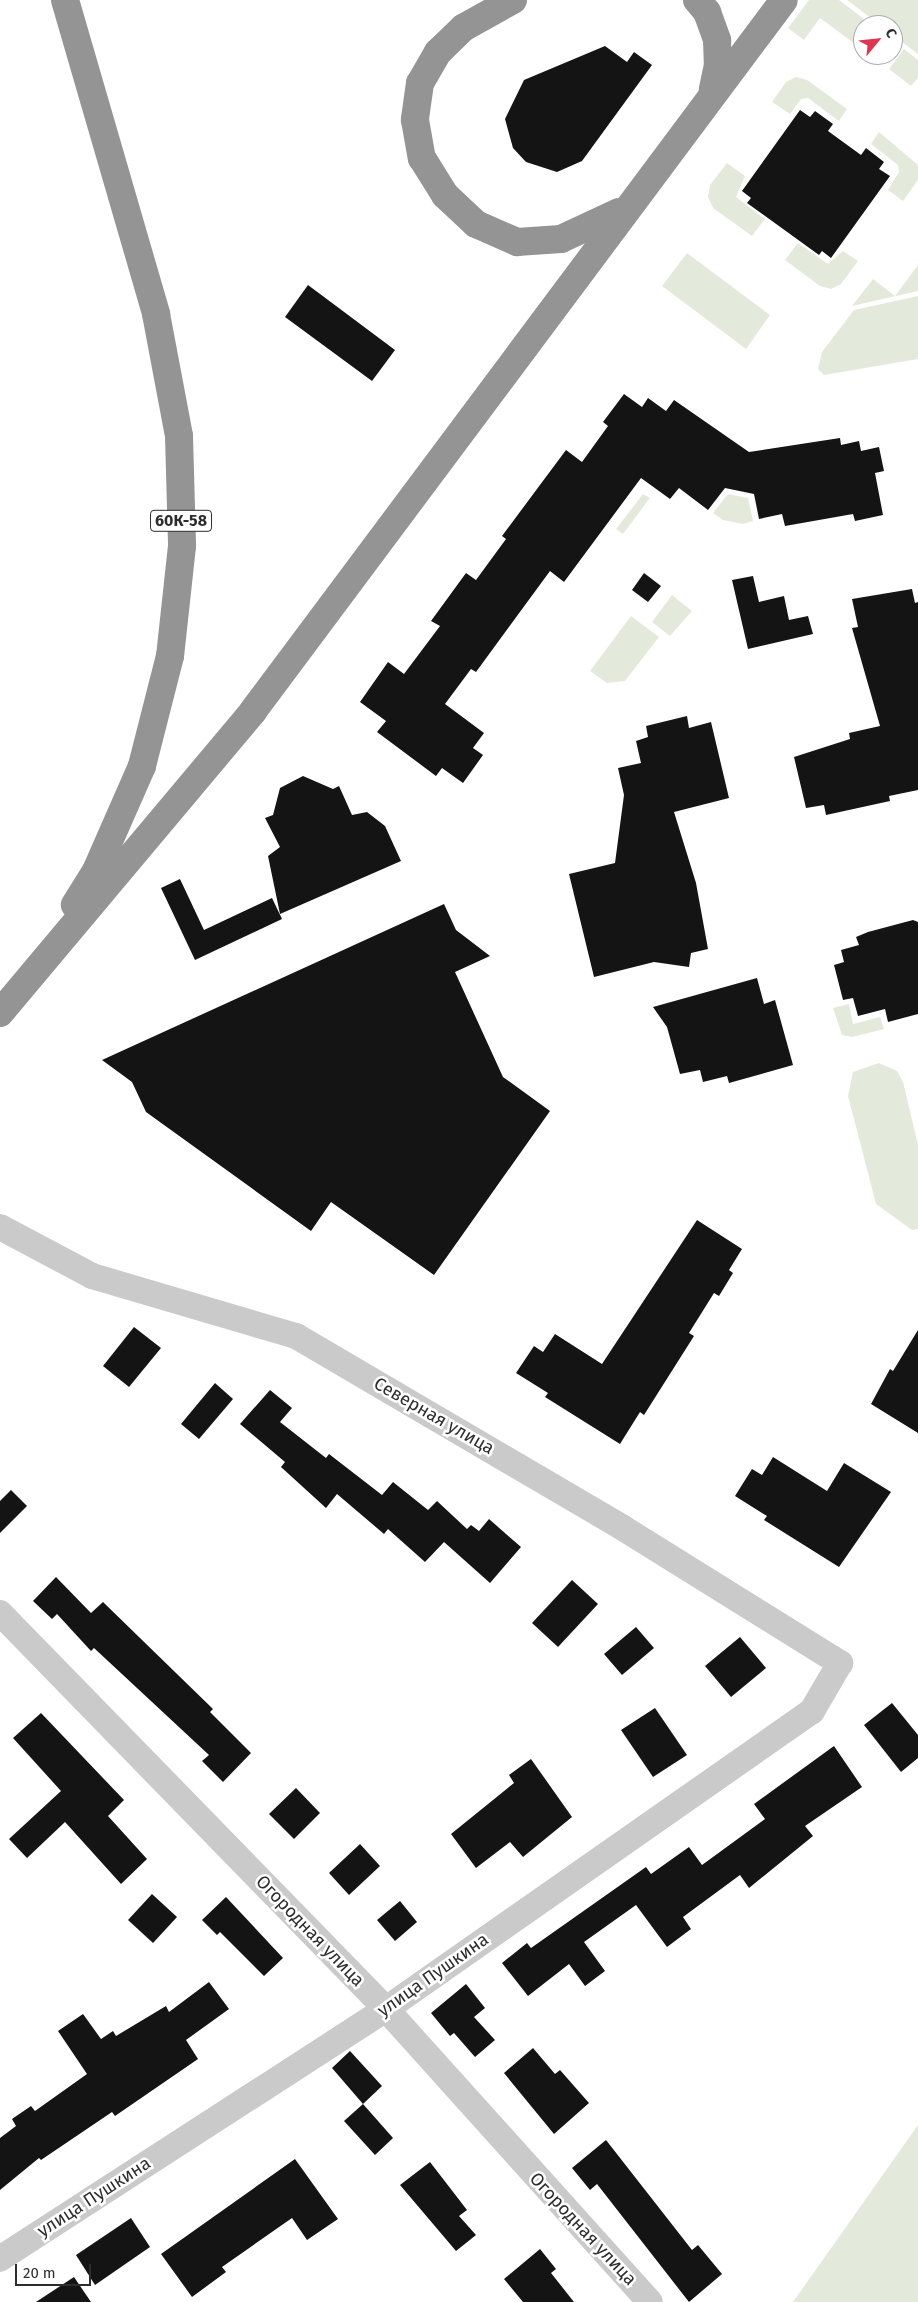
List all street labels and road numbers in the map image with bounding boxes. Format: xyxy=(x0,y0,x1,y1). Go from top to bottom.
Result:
road number: 60К-58 xyxy=(150,508,212,534)
street label: Северная улица xyxy=(370,1373,498,1459)
street label: Огородная улица xyxy=(251,1871,369,1991)
street label: улица Пушкина xyxy=(373,1929,493,2021)
street label: улица Пушкина xyxy=(33,2152,155,2242)
street label: Огородная улица xyxy=(525,2168,641,2290)

